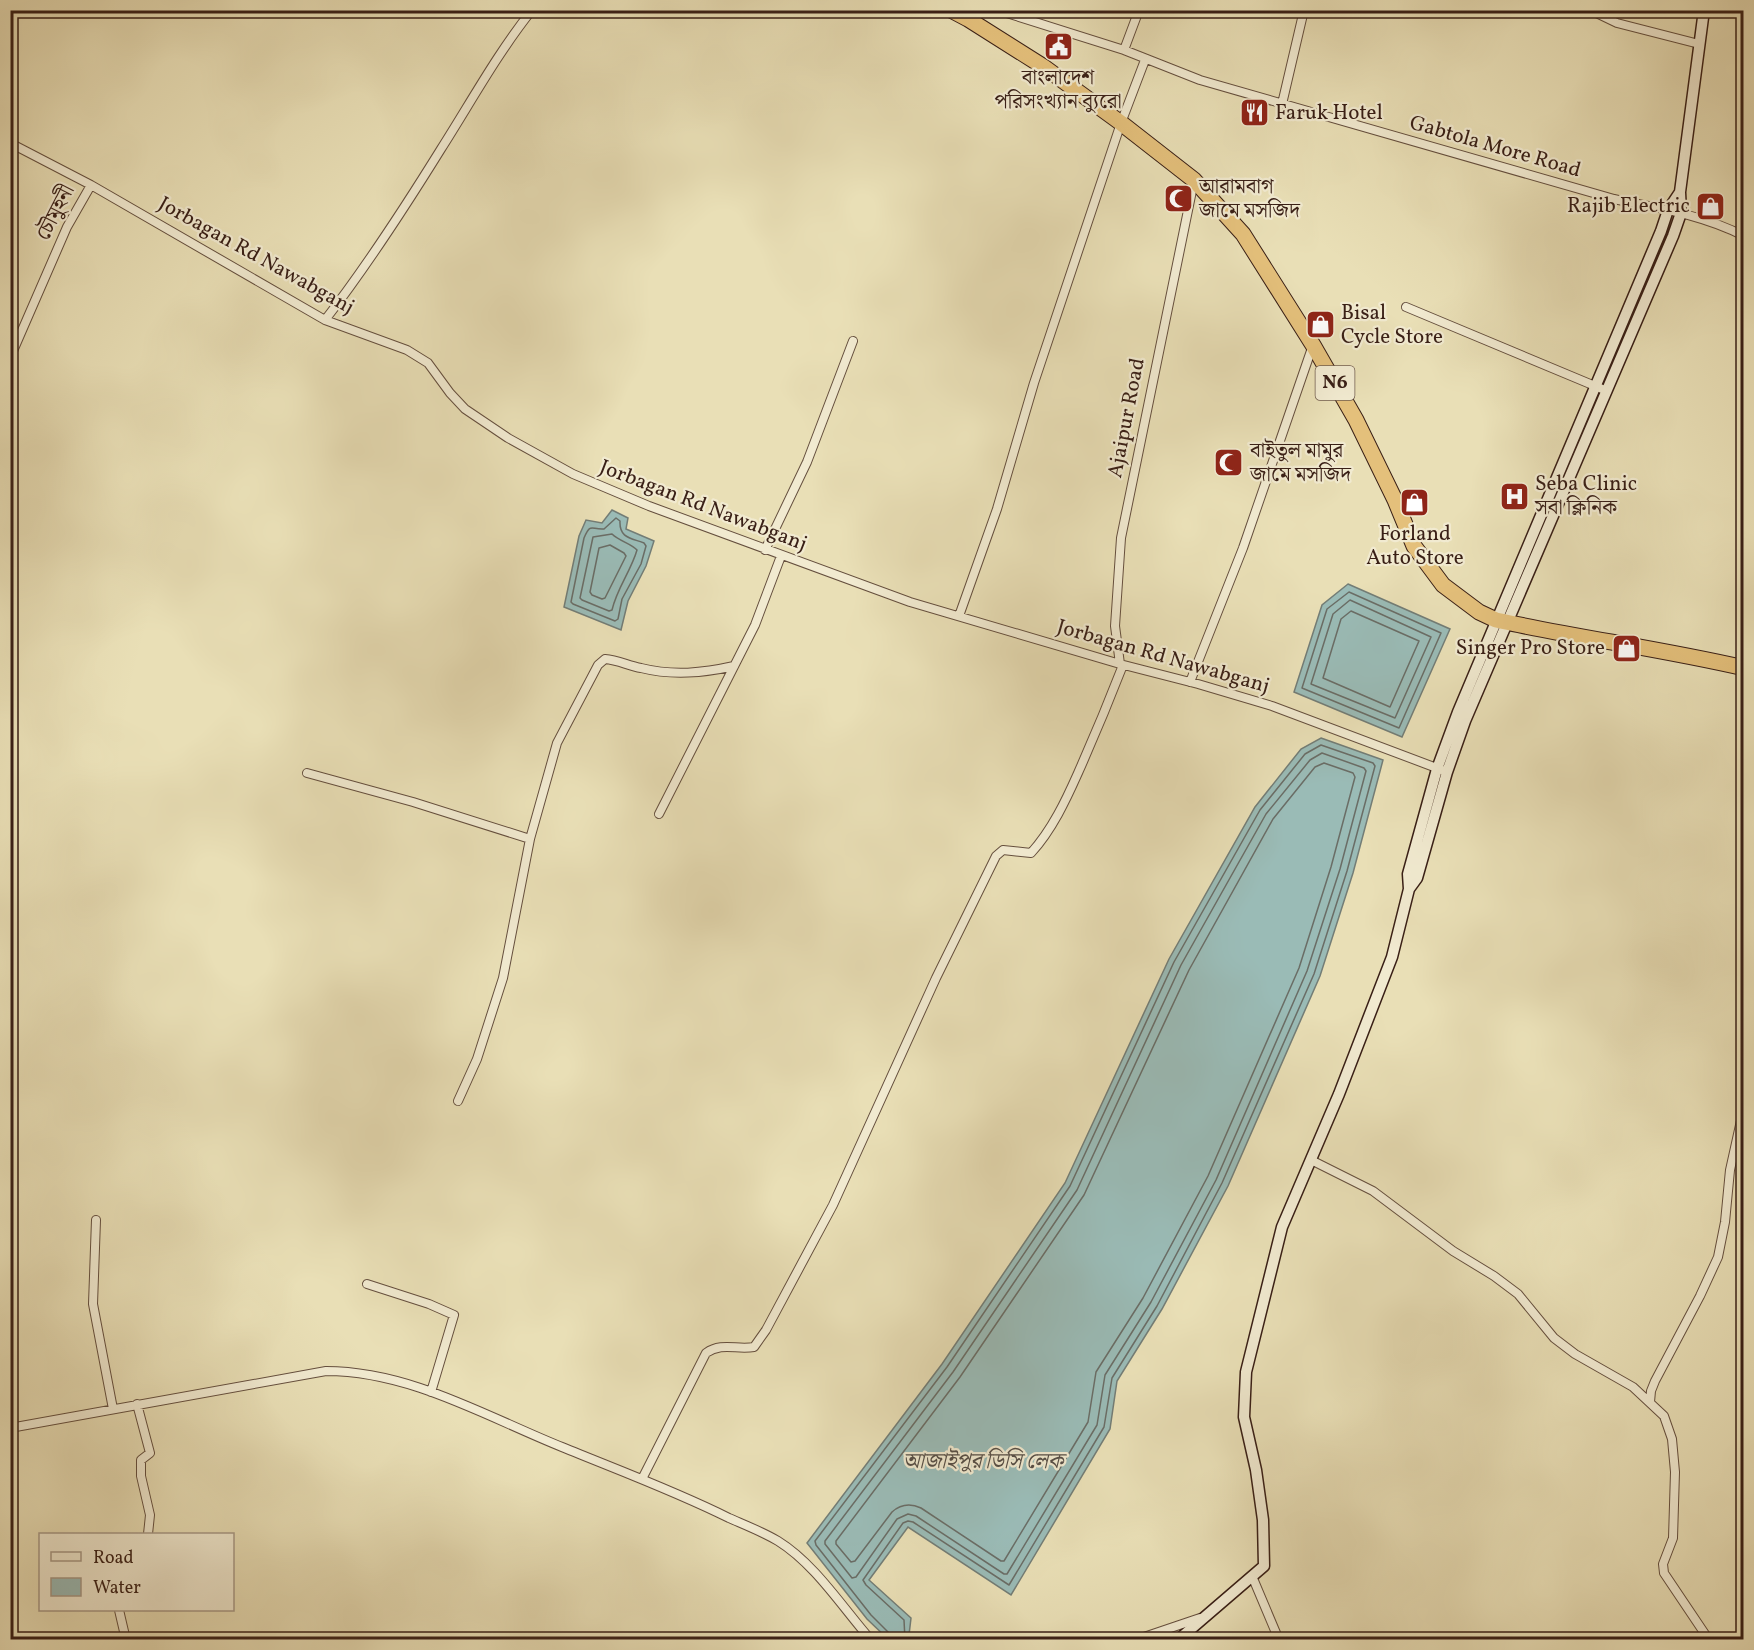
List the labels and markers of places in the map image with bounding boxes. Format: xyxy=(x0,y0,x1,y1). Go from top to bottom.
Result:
public building icon: বাংলাদেশ পরিসংখ্যান ব্যুরো xyxy=(1042,31,1074,63)
place label: বাংলাদেশ পরিসংখ্যান ব্যুরো xyxy=(994,64,1122,117)
restaurant icon: Faruk Hotel xyxy=(1238,97,1270,129)
place label: Faruk Hotel xyxy=(1275,99,1383,128)
place label: আরামবাগ জামে মসজিদ xyxy=(1198,173,1301,226)
mosque icon: আরামবাগ জামে মসজিদ xyxy=(1162,183,1194,215)
shop icon: Rajib Electric xyxy=(1695,190,1727,222)
place label: Rajib Electric xyxy=(1567,192,1690,221)
place label: Bisal Cycle Store xyxy=(1341,299,1443,352)
shop icon: Bisal Cycle Store xyxy=(1304,309,1336,341)
place label: বাইতুল মামুর জামে মসজিদ xyxy=(1249,437,1352,490)
mosque icon: বাইতুল মামুর জামে মসজিদ xyxy=(1213,447,1245,479)
place label: Seba Clinic সবা ক্লিনিক xyxy=(1534,470,1637,523)
hospital icon: Seba Clinic সবা ক্লিনিক xyxy=(1498,480,1530,512)
shop icon: Forland Auto Store xyxy=(1399,487,1431,519)
place label: Forland Auto Store xyxy=(1366,520,1464,573)
shop icon: Singer Pro Store xyxy=(1610,632,1642,664)
place label: Singer Pro Store xyxy=(1456,634,1605,663)

